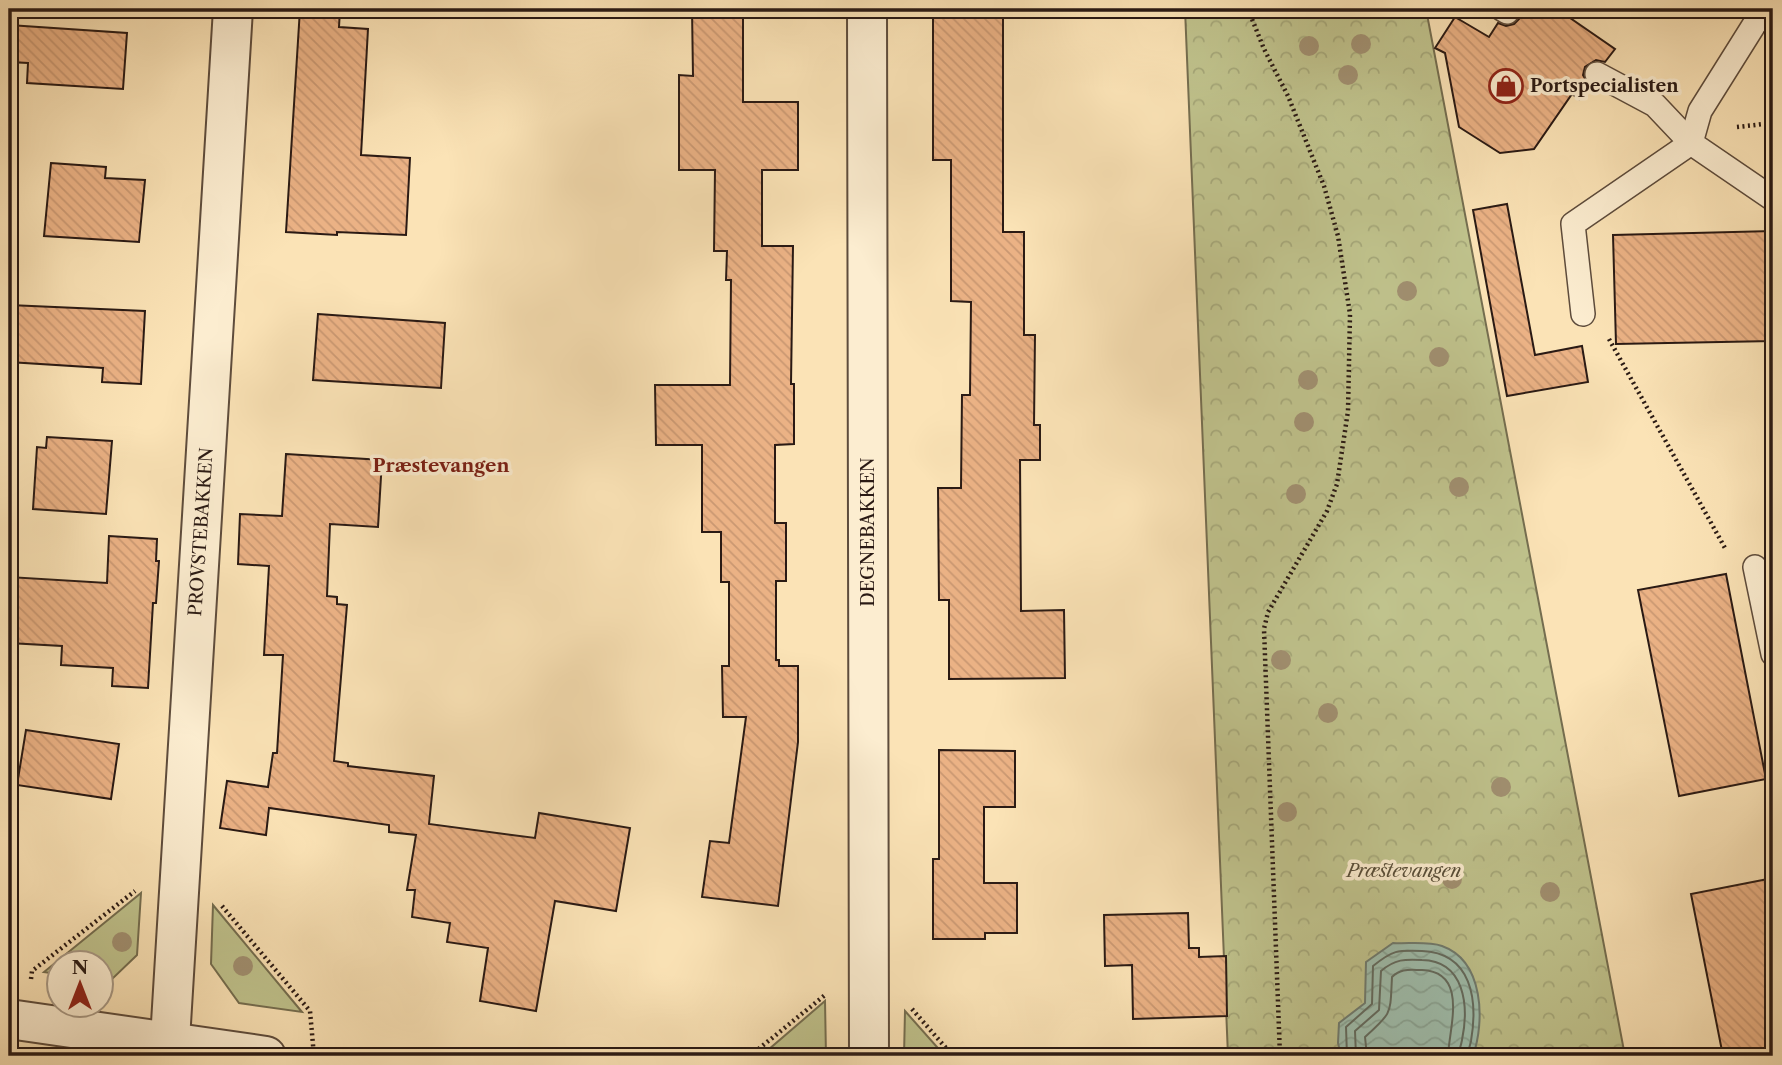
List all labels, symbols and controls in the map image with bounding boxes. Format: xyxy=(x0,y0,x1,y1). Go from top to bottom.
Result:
shop icon: Portspecialisten xyxy=(1487,67,1525,105)
place label: Portspecialisten xyxy=(1530,75,1679,97)
street label: PROVSTEBAKKEN xyxy=(184,447,218,617)
district label: Præstevangen xyxy=(373,454,509,477)
street label: DEGNEBAKKEN xyxy=(857,457,879,607)
park label: Præstevangen xyxy=(1345,860,1462,882)
north arrow xyxy=(46,950,116,1020)
text: N xyxy=(72,956,88,979)

